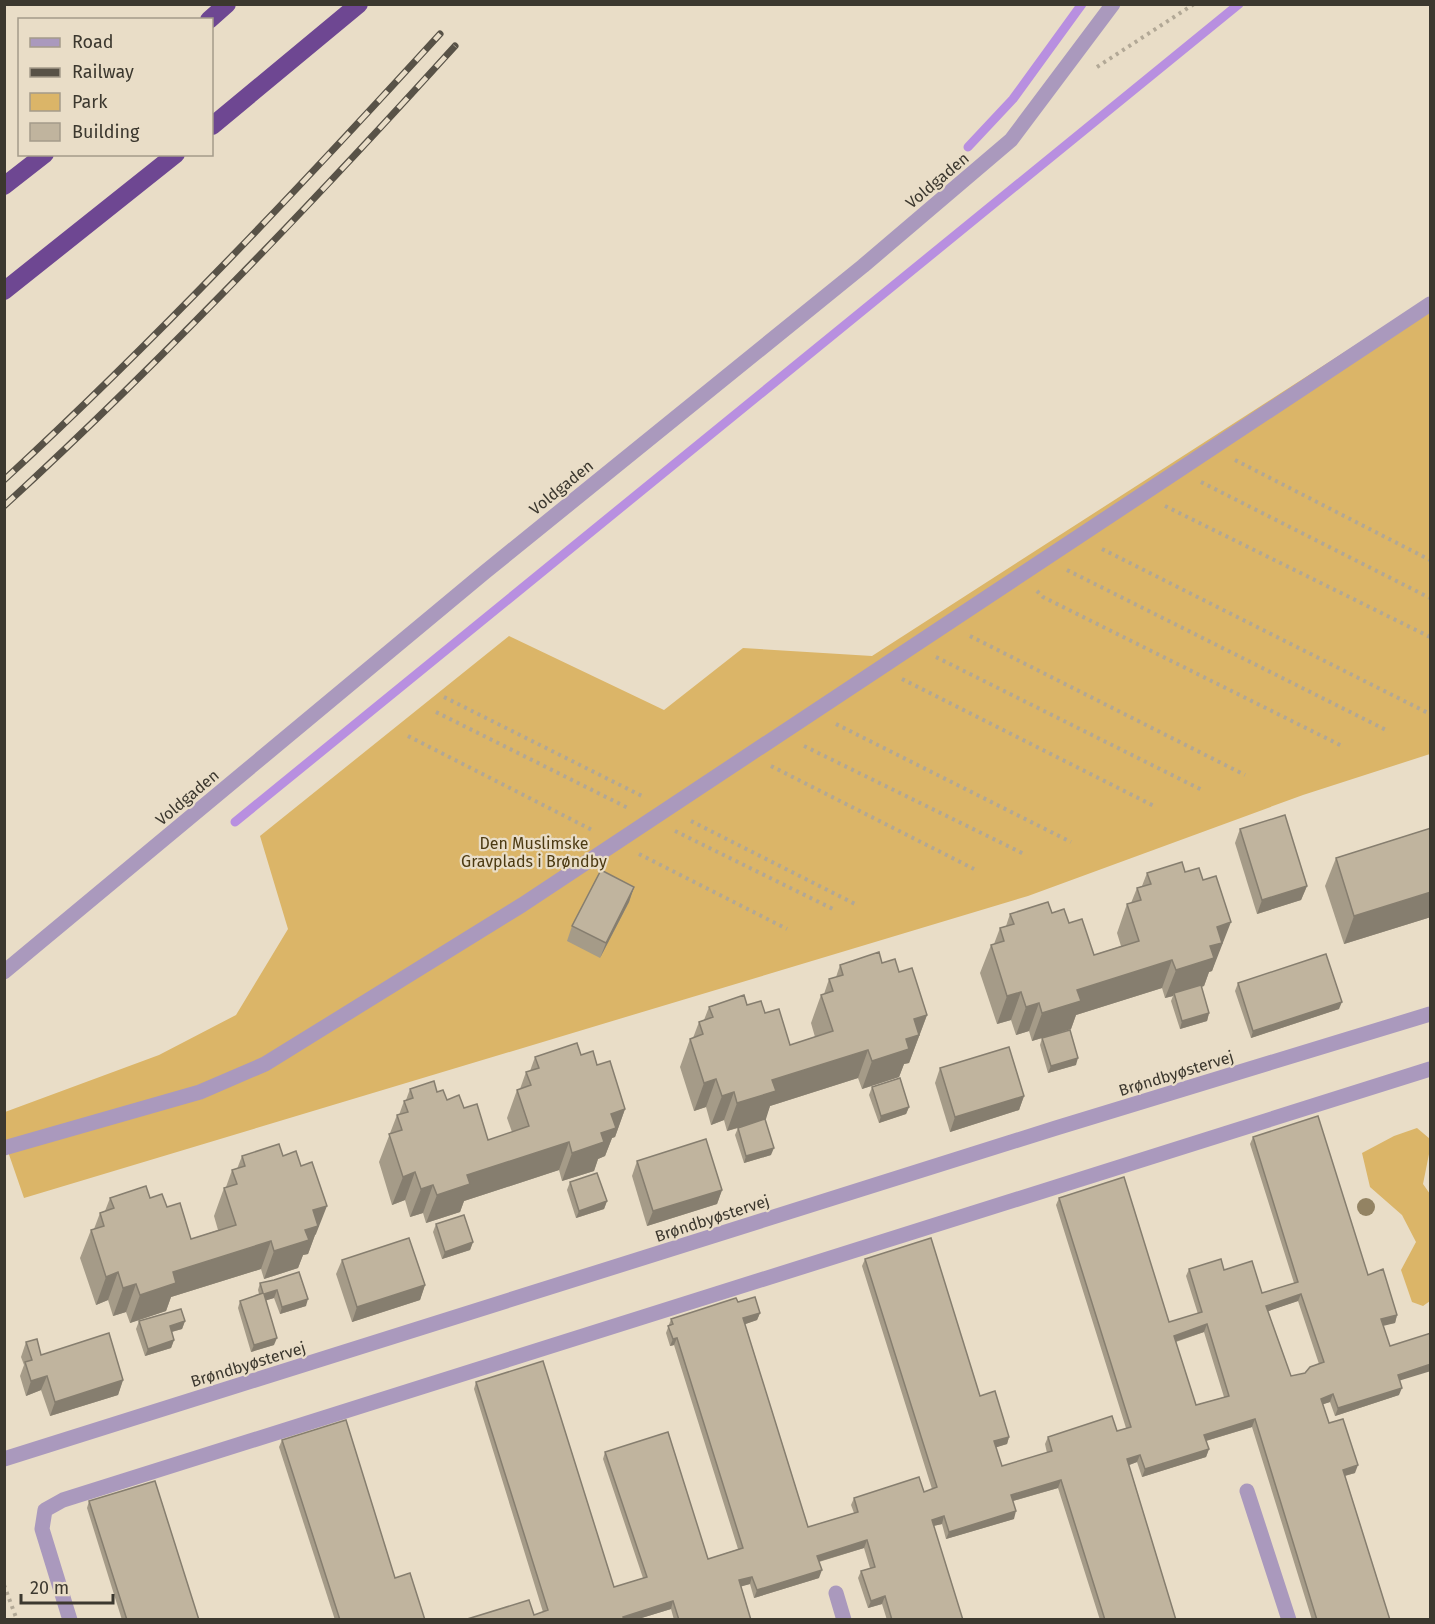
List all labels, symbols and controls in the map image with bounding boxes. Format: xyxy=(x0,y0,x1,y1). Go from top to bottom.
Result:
legend xyxy=(18,18,213,156)
text: Road xyxy=(72,31,114,53)
text: Railway xyxy=(72,61,134,83)
text: Park xyxy=(72,91,108,113)
text: Building xyxy=(72,121,140,143)
street label: Voldgaden xyxy=(902,149,973,212)
street label: Voldgaden xyxy=(526,456,597,519)
street label: Voldgaden xyxy=(152,766,223,829)
park label: Den Muslimske Gravplads i Brøndby xyxy=(461,834,607,871)
street label: Brøndbyøstervej xyxy=(1116,1047,1236,1100)
street label: Brøndbyøstervej xyxy=(653,1191,772,1246)
street label: Brøndbyøstervej xyxy=(188,1338,308,1391)
scale bar xyxy=(21,1567,112,1605)
text: 20 m xyxy=(30,1577,69,1599)

